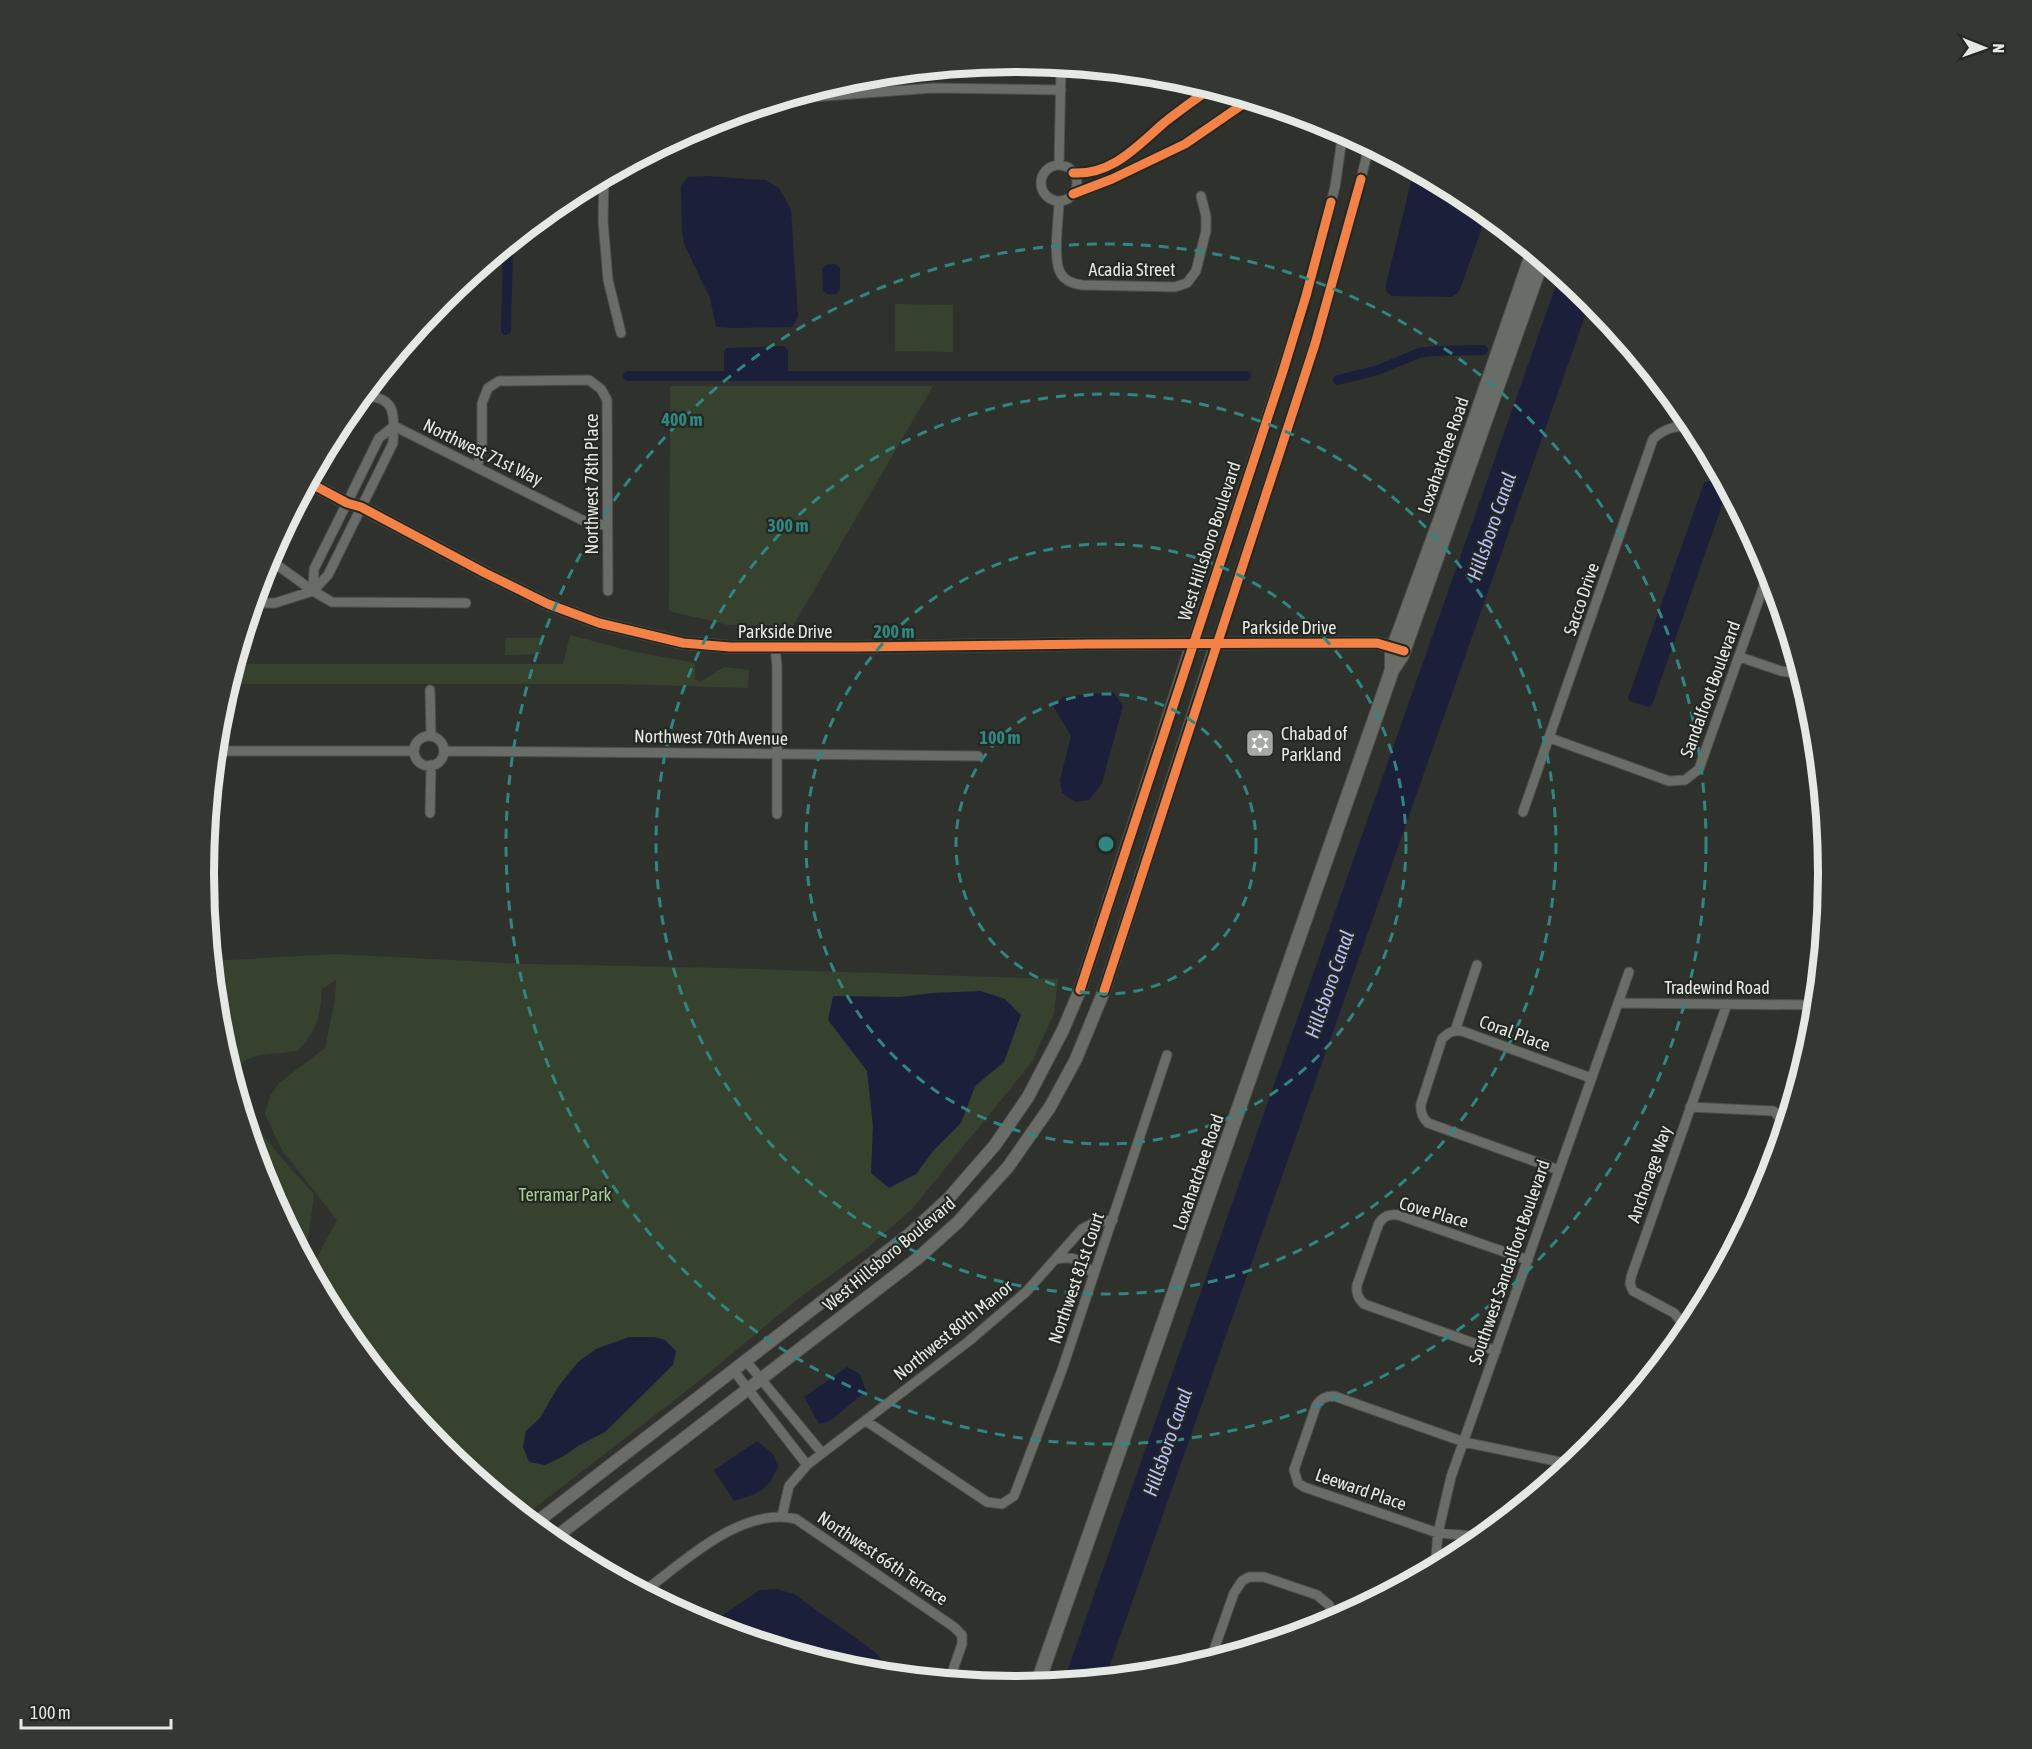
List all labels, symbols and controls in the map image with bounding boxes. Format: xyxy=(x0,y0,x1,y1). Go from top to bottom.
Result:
north arrow xyxy=(1954,18,2014,78)
text: N xyxy=(1990,43,2008,53)
street label: Acadia Street xyxy=(1089,259,1175,280)
street label: Loxahatchee Road xyxy=(1413,394,1473,516)
text: 400 m xyxy=(661,409,702,430)
street label: Northwest 71st Way xyxy=(420,414,546,490)
street label: Northwest 78th Place xyxy=(581,414,602,554)
street label: West Hillsboro Boulevard xyxy=(1173,459,1245,623)
water label: Hillsboro Canal xyxy=(1462,469,1520,583)
text: 300 m xyxy=(768,515,808,536)
street label: Sacco Drive xyxy=(1559,560,1603,638)
street label: Parkside Drive xyxy=(1242,617,1336,638)
street label: Sandalfoot Boulevard xyxy=(1676,618,1744,760)
street label: Parkside Drive xyxy=(738,621,832,642)
text: 200 m xyxy=(874,621,914,642)
place label: Chabad of Parkland xyxy=(1281,723,1348,765)
street label: Northwest 70th Avenue xyxy=(634,725,788,749)
text: 100 m xyxy=(980,727,1020,748)
synagogue icon: Chabad of Parkland xyxy=(1244,727,1276,759)
centre of rings xyxy=(1096,834,1116,854)
water label: Hillsboro Canal xyxy=(1300,927,1358,1041)
street label: Tradewind Road xyxy=(1664,977,1770,998)
street label: Coral Place xyxy=(1477,1010,1553,1056)
street label: Loxahatchee Road xyxy=(1168,1111,1228,1233)
street label: Anchorage Way xyxy=(1623,1123,1675,1225)
street label: Southwest Sandalfoot Boulevard xyxy=(1464,1157,1554,1367)
park label: Terramar Park xyxy=(519,1184,611,1205)
street label: Cove Place xyxy=(1397,1192,1471,1232)
street label: West Hillsboro Boulevard xyxy=(819,1193,959,1315)
street label: Northwest 81st Court xyxy=(1044,1210,1108,1346)
street label: Northwest 80th Manor xyxy=(889,1275,1017,1384)
water label: Hillsboro Canal xyxy=(1138,1385,1196,1499)
street label: Leeward Place xyxy=(1313,1464,1409,1514)
street label: Northwest 66th Terrace xyxy=(814,1507,952,1609)
scale bar xyxy=(21,1692,171,1730)
text: 100 m xyxy=(30,1702,71,1723)

